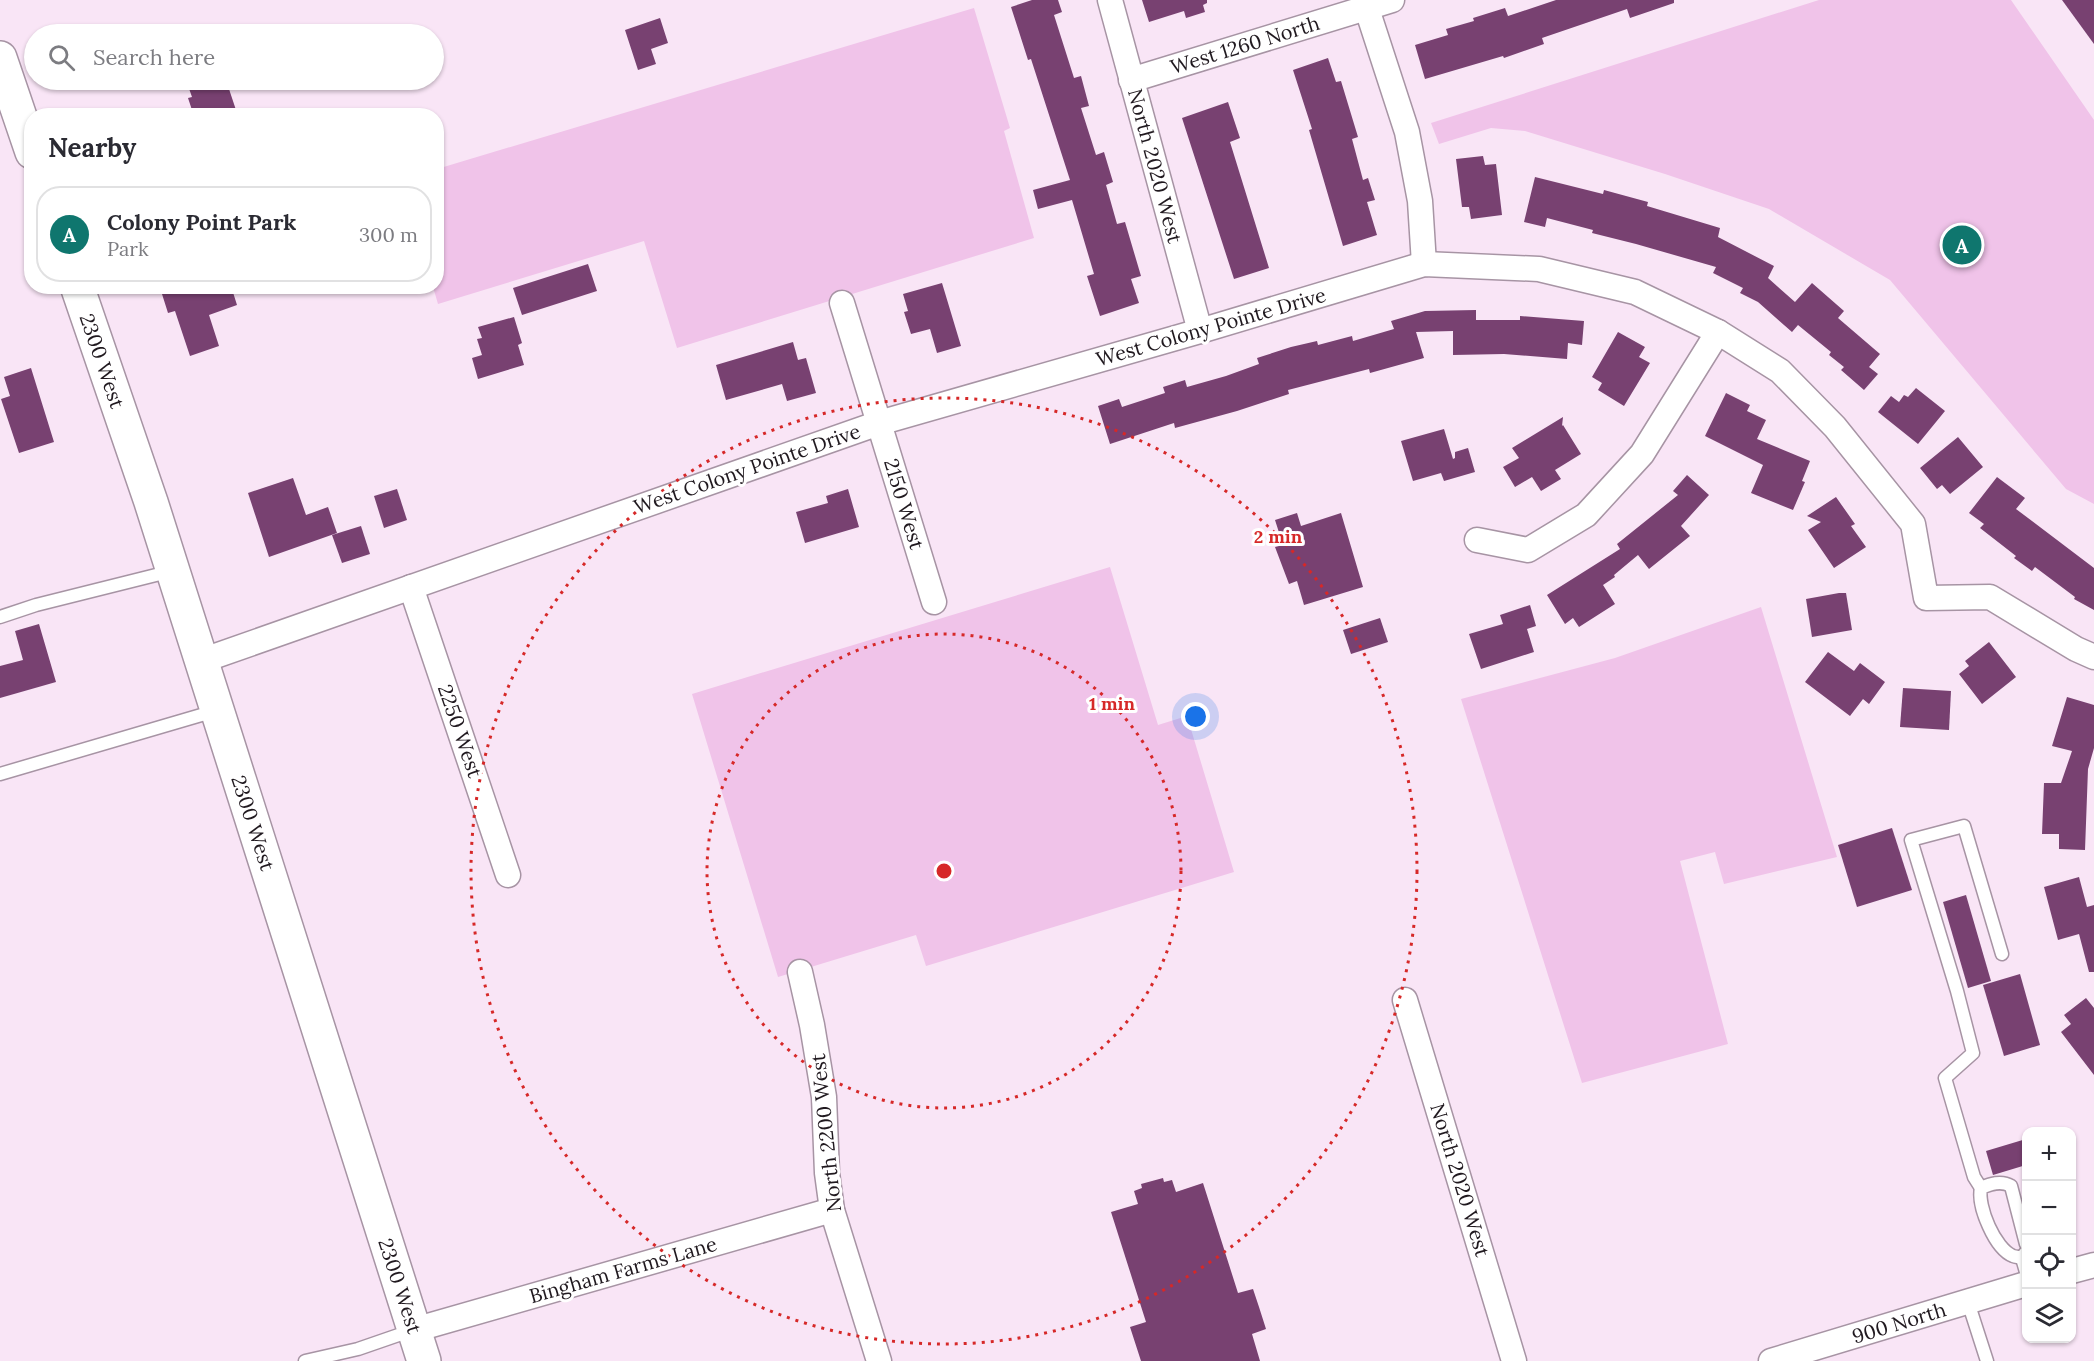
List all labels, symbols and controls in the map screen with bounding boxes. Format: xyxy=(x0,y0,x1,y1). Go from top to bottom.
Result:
street label: West 1260 North xyxy=(1167,10,1323,79)
search box xyxy=(24,24,444,90)
icon: search xyxy=(45,41,78,74)
text: Search here xyxy=(93,43,215,71)
street label: North 2020 West xyxy=(1123,86,1188,246)
text: Nearby xyxy=(48,131,136,164)
text: Colony Point Park xyxy=(107,208,296,236)
text: A xyxy=(63,222,76,247)
text: 300 m xyxy=(359,222,418,247)
pin: A xyxy=(1942,222,1982,268)
text: Park xyxy=(107,236,149,261)
street label: West Colony Pointe Drive xyxy=(1093,282,1329,371)
street label: 2300 West xyxy=(75,310,130,412)
street label: West Colony Pointe Drive xyxy=(630,418,864,519)
street label: 2150 West xyxy=(879,455,930,552)
text: 2 min xyxy=(1254,525,1303,548)
street label: 2250 West xyxy=(433,681,488,781)
text: 1 min xyxy=(1089,692,1135,715)
your location xyxy=(1181,702,1210,731)
street label: 2300 West xyxy=(226,772,281,874)
centre of rings xyxy=(934,861,954,881)
street label: North 2200 West xyxy=(805,1052,846,1213)
street label: North 2020 West xyxy=(1425,1100,1496,1260)
map controls xyxy=(2022,1127,2076,1343)
button: + xyxy=(2022,1127,2076,1181)
button: − xyxy=(2022,1181,2076,1235)
street label: Bingham Farms Lane xyxy=(526,1231,720,1308)
street label: 2300 West xyxy=(373,1235,428,1337)
button: locate xyxy=(2022,1235,2076,1289)
button: layers xyxy=(2022,1289,2076,1343)
street label: 900 North xyxy=(1849,1296,1949,1349)

